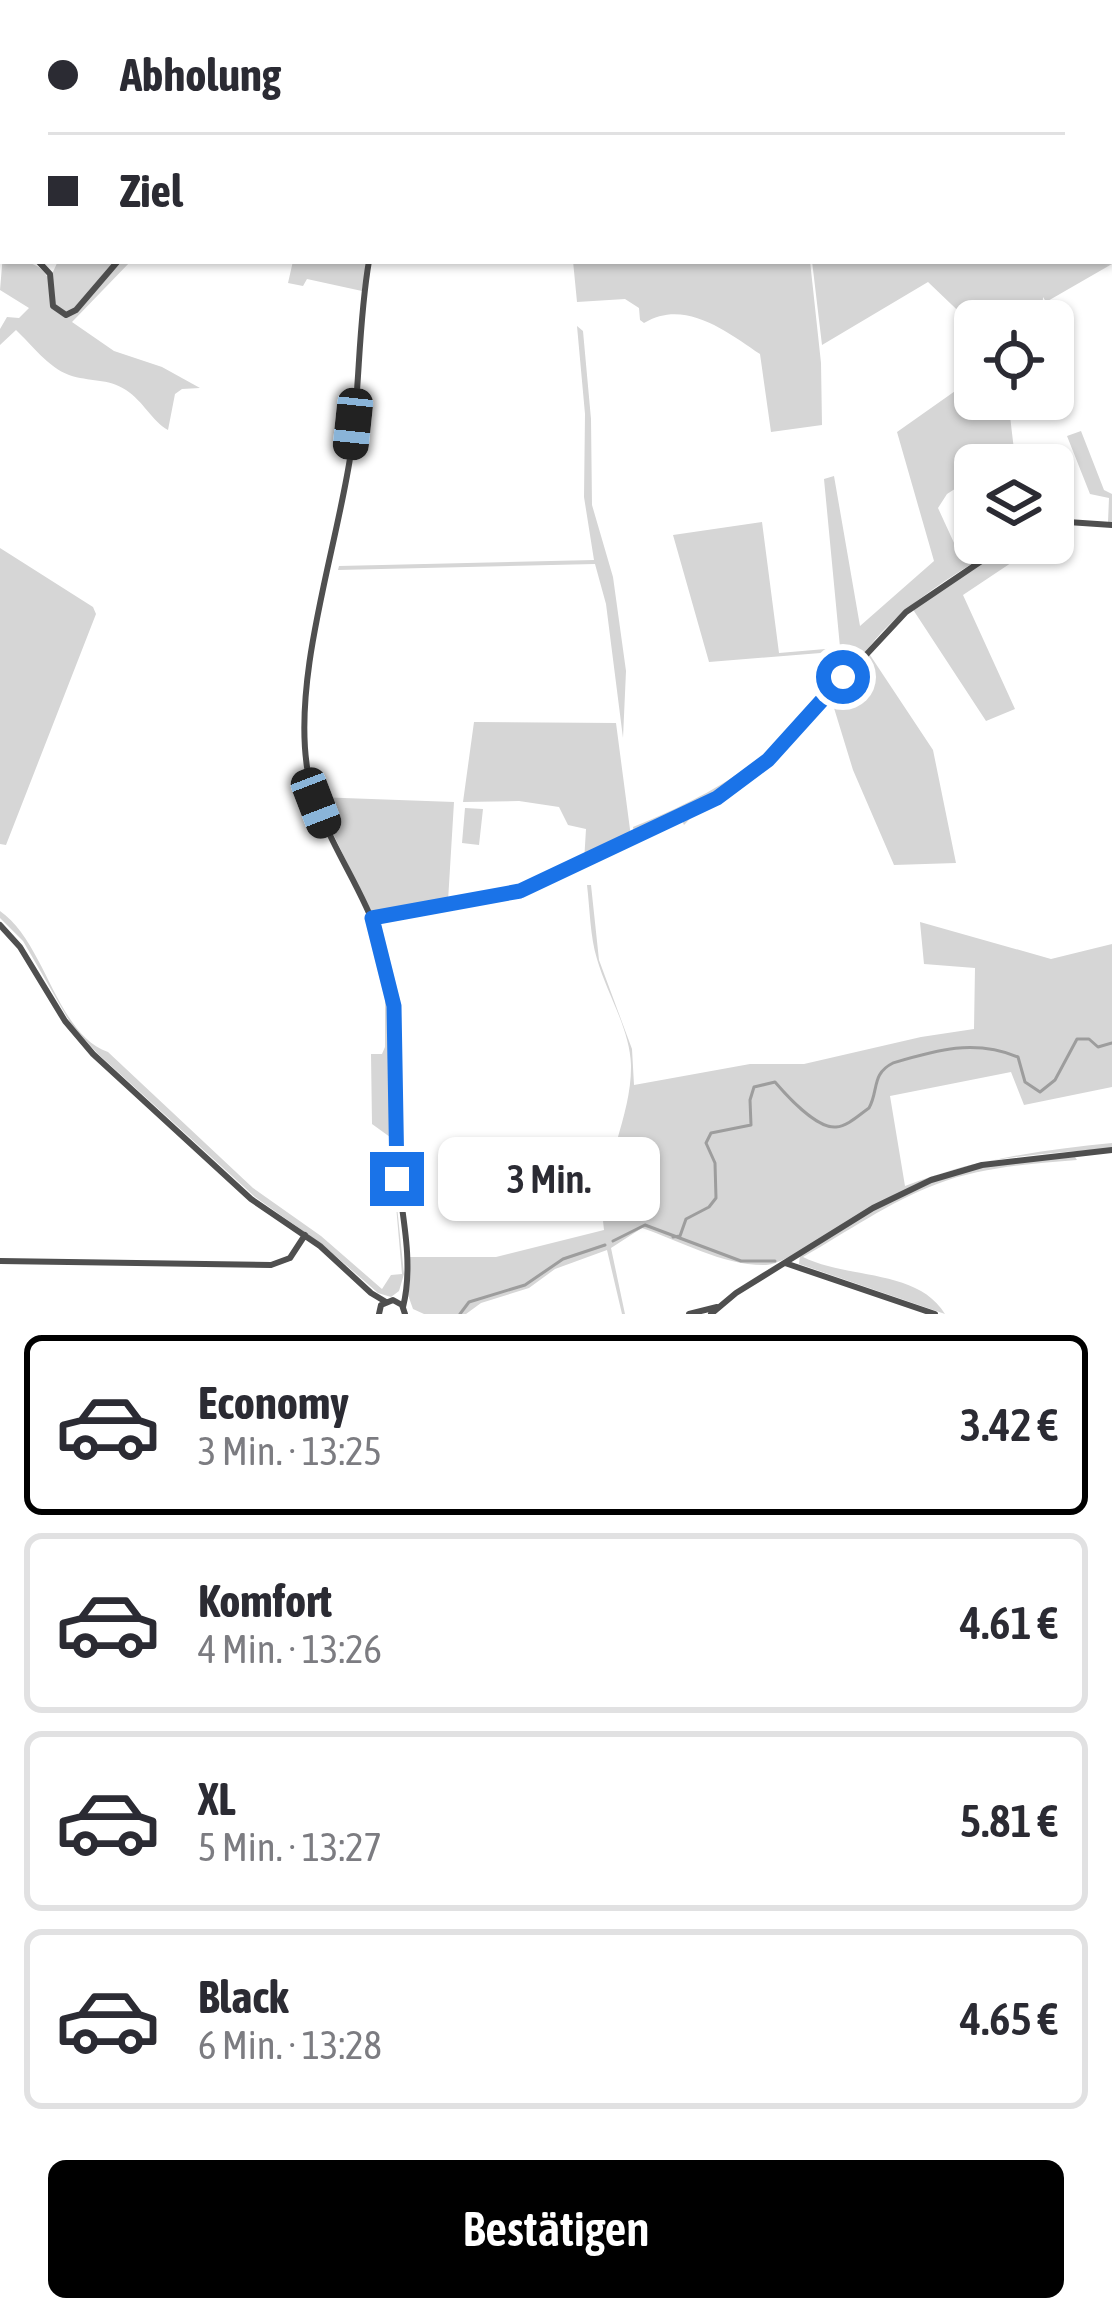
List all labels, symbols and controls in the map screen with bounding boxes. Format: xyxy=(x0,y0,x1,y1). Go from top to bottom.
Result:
text: Abholung xyxy=(120,49,281,101)
text: Ziel xyxy=(120,165,183,217)
map controls xyxy=(954,300,1074,564)
button: locate xyxy=(954,300,1074,420)
car xyxy=(331,386,375,462)
button: layers xyxy=(954,444,1074,564)
route start xyxy=(816,650,870,704)
car xyxy=(286,763,346,843)
callout: 3 Min. xyxy=(439,1137,661,1221)
route end xyxy=(370,1152,424,1206)
text: 3 Min. xyxy=(507,1157,591,1201)
icon: car xyxy=(54,1371,162,1479)
text: Economy xyxy=(198,1377,349,1429)
text: 3.42 € xyxy=(960,1399,1058,1451)
text: 3 Min. · 13:25 xyxy=(198,1429,382,1473)
icon: car xyxy=(54,1569,162,1677)
text: Komfort xyxy=(198,1575,332,1627)
text: 4.61 € xyxy=(960,1597,1058,1649)
text: 4 Min. · 13:26 xyxy=(198,1627,382,1671)
icon: car xyxy=(54,1767,162,1875)
text: XL xyxy=(198,1773,236,1825)
text: 5.81 € xyxy=(960,1795,1058,1847)
text: 5 Min. · 13:27 xyxy=(198,1825,382,1869)
icon: car xyxy=(54,1965,162,2073)
text: Black xyxy=(198,1971,289,2023)
text: 4.65 € xyxy=(960,1993,1058,2045)
text: 6 Min. · 13:28 xyxy=(198,2023,382,2067)
button: Bestätigen xyxy=(48,2160,1064,2298)

